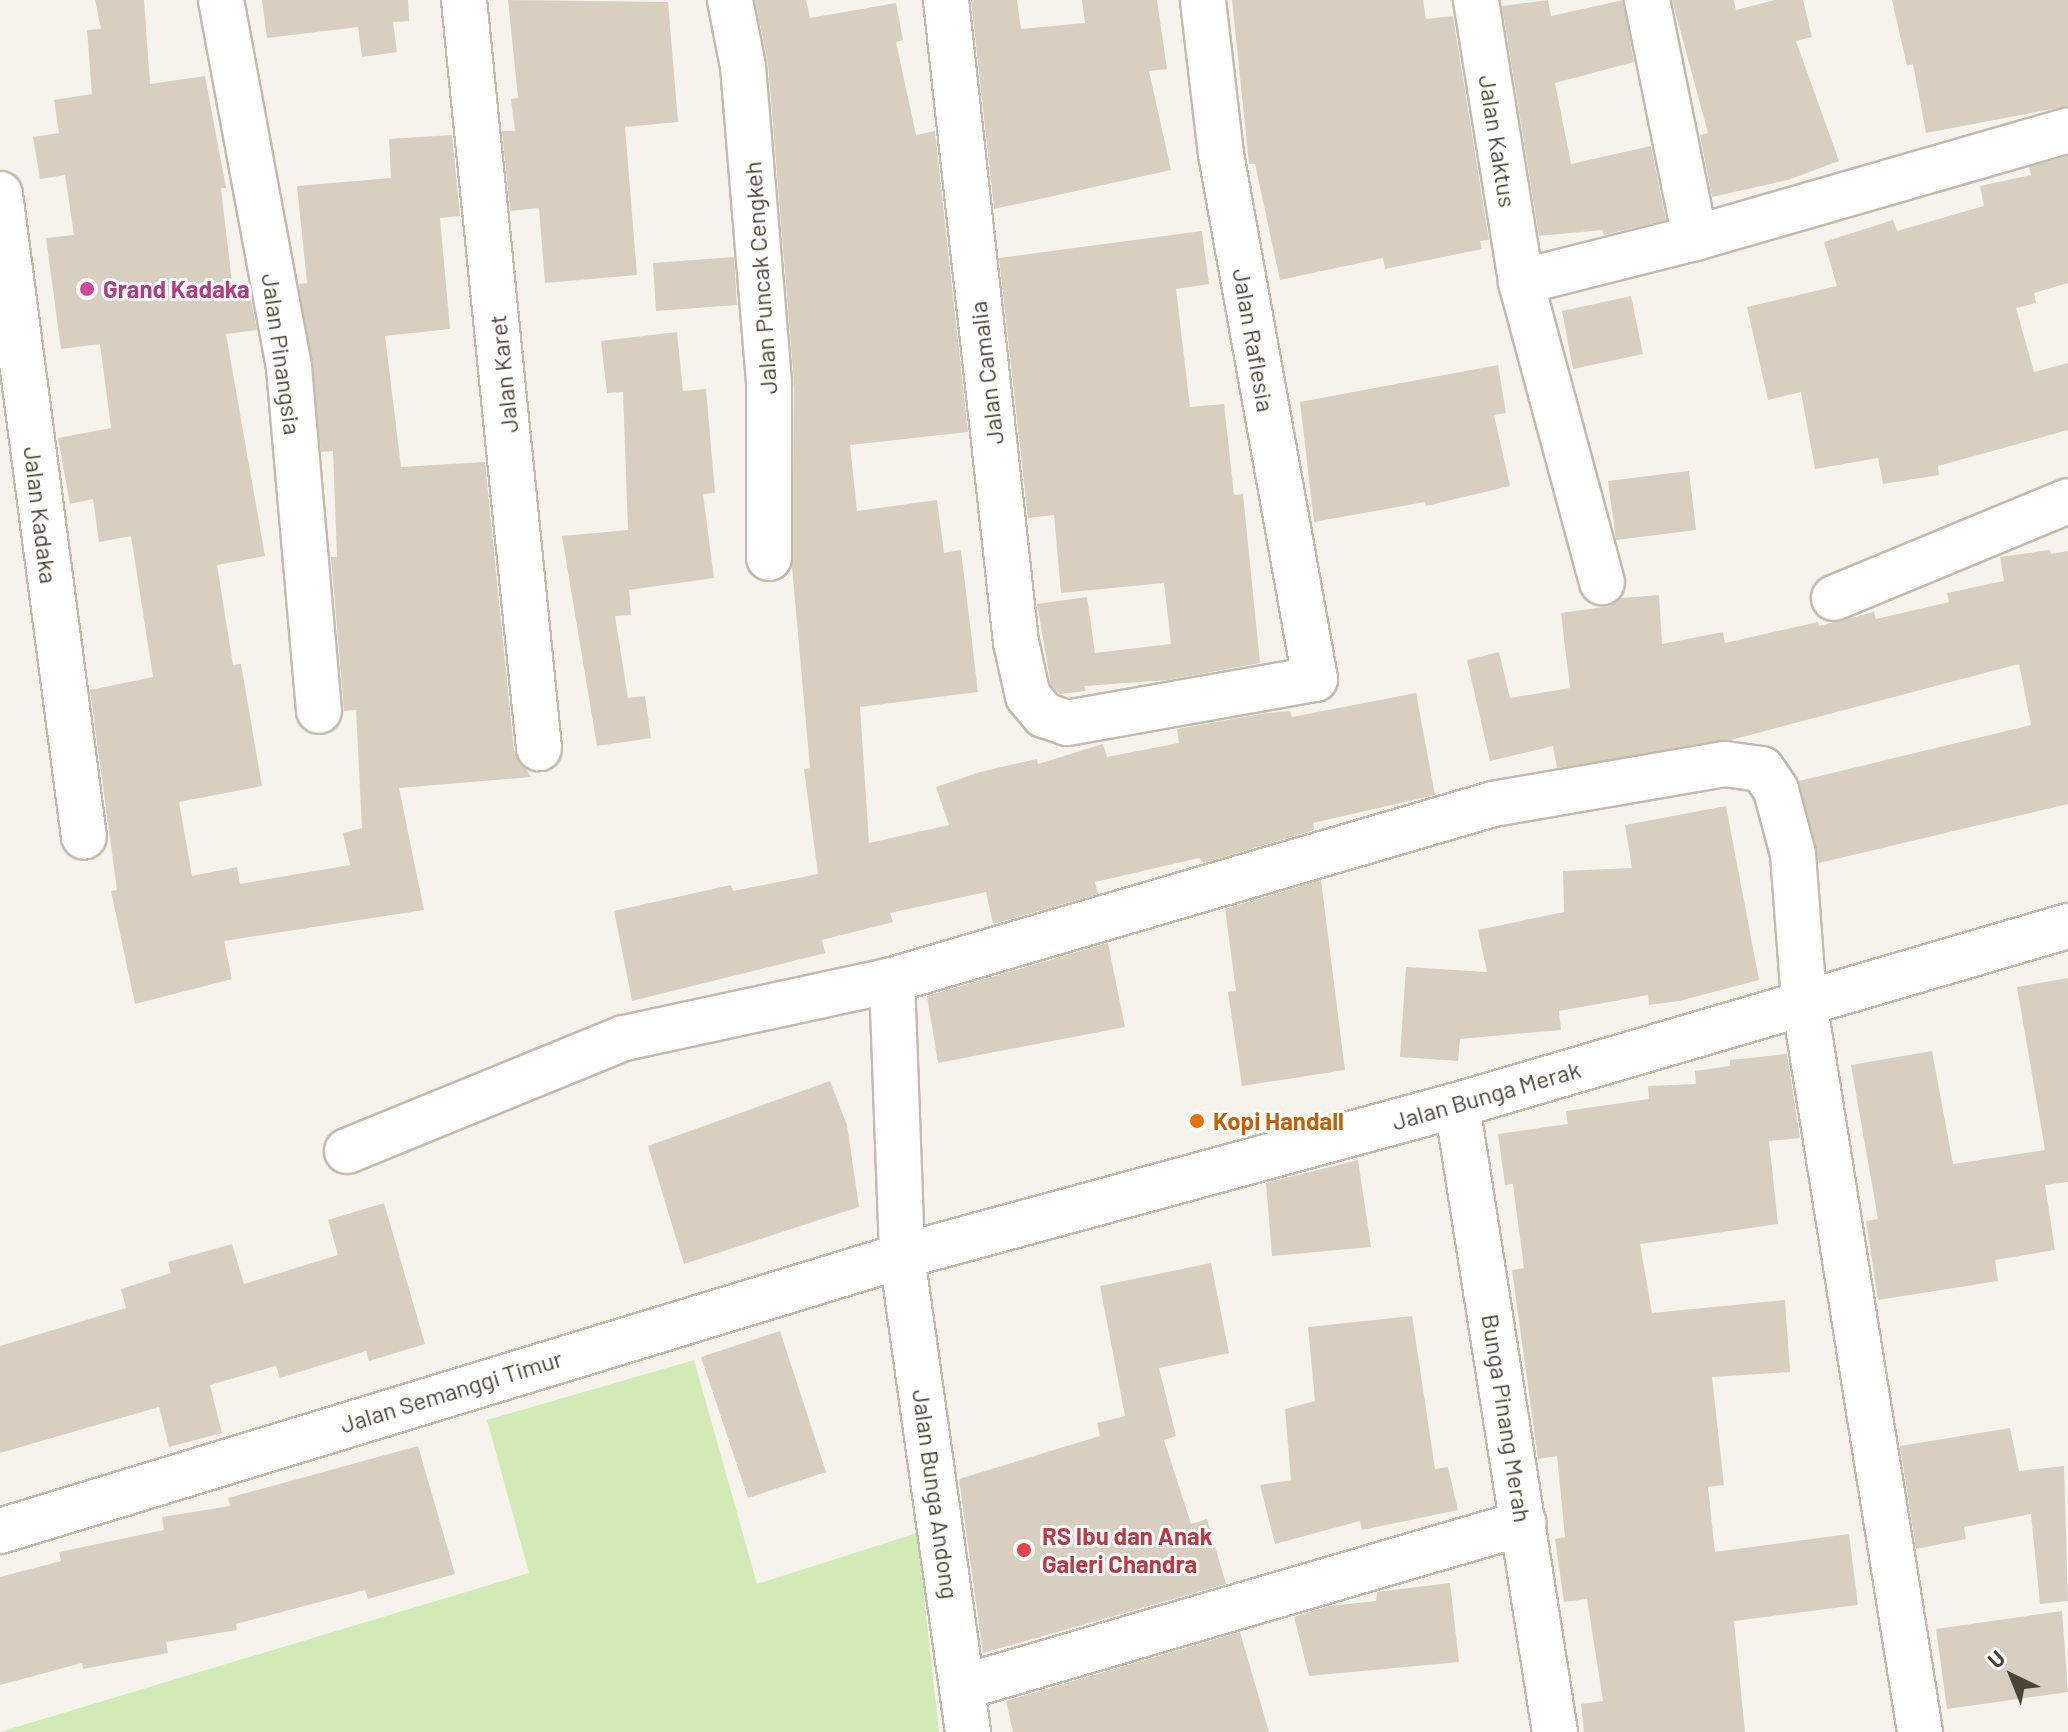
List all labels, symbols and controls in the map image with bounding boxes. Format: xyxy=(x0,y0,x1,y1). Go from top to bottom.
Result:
street label: Jalan Kaktus xyxy=(1473,73,1523,209)
street label: Jalan Puncak Cengkeh xyxy=(737,161,783,395)
street label: Jalan Raflesia xyxy=(1227,266,1281,414)
street label: Jalan Pinangsia xyxy=(256,271,308,437)
place label: Grand Kadaka xyxy=(103,275,250,303)
marker: Grand Kadaka xyxy=(78,280,96,298)
street label: Jalan Camalia xyxy=(963,300,1009,446)
street label: Jalan Karet xyxy=(482,314,524,434)
street label: Jalan Kadaka xyxy=(18,445,64,585)
street label: Jalan Bunga Merak xyxy=(1388,1054,1584,1136)
place label: Kopi Handall xyxy=(1213,1107,1344,1135)
marker: Kopi Handall xyxy=(1188,1112,1206,1130)
street label: Bunga Pinang Merah xyxy=(1476,1312,1538,1524)
street label: Jalan Semanggi Timur xyxy=(336,1343,566,1439)
street label: Jalan Bunga Andong xyxy=(907,1387,965,1601)
place label: RS Ibu dan Anak Galeri Chandra xyxy=(1042,1522,1212,1578)
marker: RS Ibu dan Anak Galeri Chandra xyxy=(1013,1539,1035,1561)
north arrow xyxy=(1972,1636,2052,1716)
text: U xyxy=(1982,1644,2010,1673)

